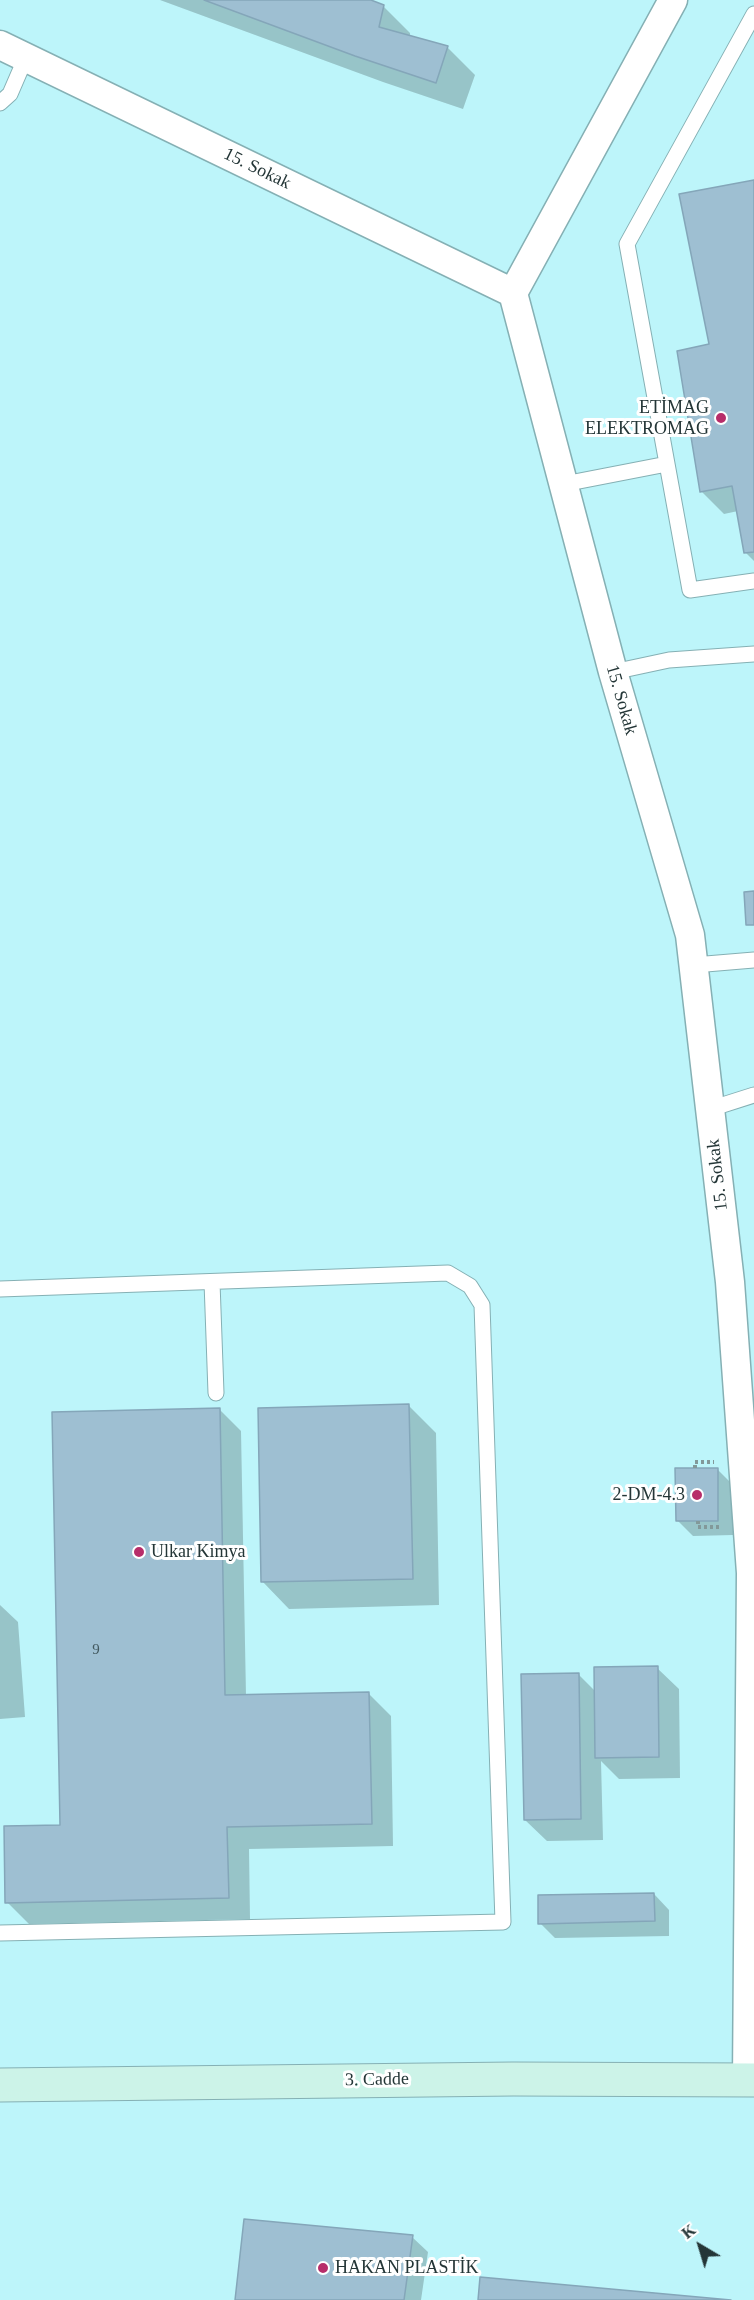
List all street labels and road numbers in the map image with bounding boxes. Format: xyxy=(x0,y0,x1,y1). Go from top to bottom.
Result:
street label: 15. Sokak xyxy=(220,144,294,194)
street label: 15. Sokak xyxy=(601,662,641,738)
street label: 15. Sokak xyxy=(703,1138,733,1212)
street label: 3. Cadde xyxy=(345,2069,409,2091)

